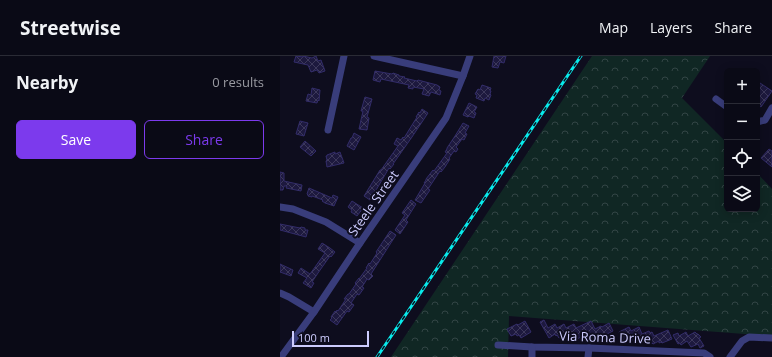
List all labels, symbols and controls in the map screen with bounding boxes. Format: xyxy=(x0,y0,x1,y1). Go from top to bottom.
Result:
text: Streetwise xyxy=(20,15,121,41)
text: Map xyxy=(599,18,628,37)
text: Layers xyxy=(650,18,692,37)
text: Share xyxy=(714,18,752,37)
map controls xyxy=(724,68,760,212)
button: + xyxy=(724,68,760,104)
text: Nearby xyxy=(16,71,78,94)
text: 0 results xyxy=(212,73,264,91)
button: − xyxy=(724,104,760,140)
button: Save xyxy=(16,120,136,159)
button: Share xyxy=(144,120,264,159)
button: locate xyxy=(724,140,760,176)
street label: Steele Street xyxy=(344,166,403,240)
button: layers xyxy=(724,176,760,212)
street label: Via Roma Drive xyxy=(559,326,651,348)
scale bar xyxy=(292,329,369,348)
text: 100 m xyxy=(298,330,330,345)

